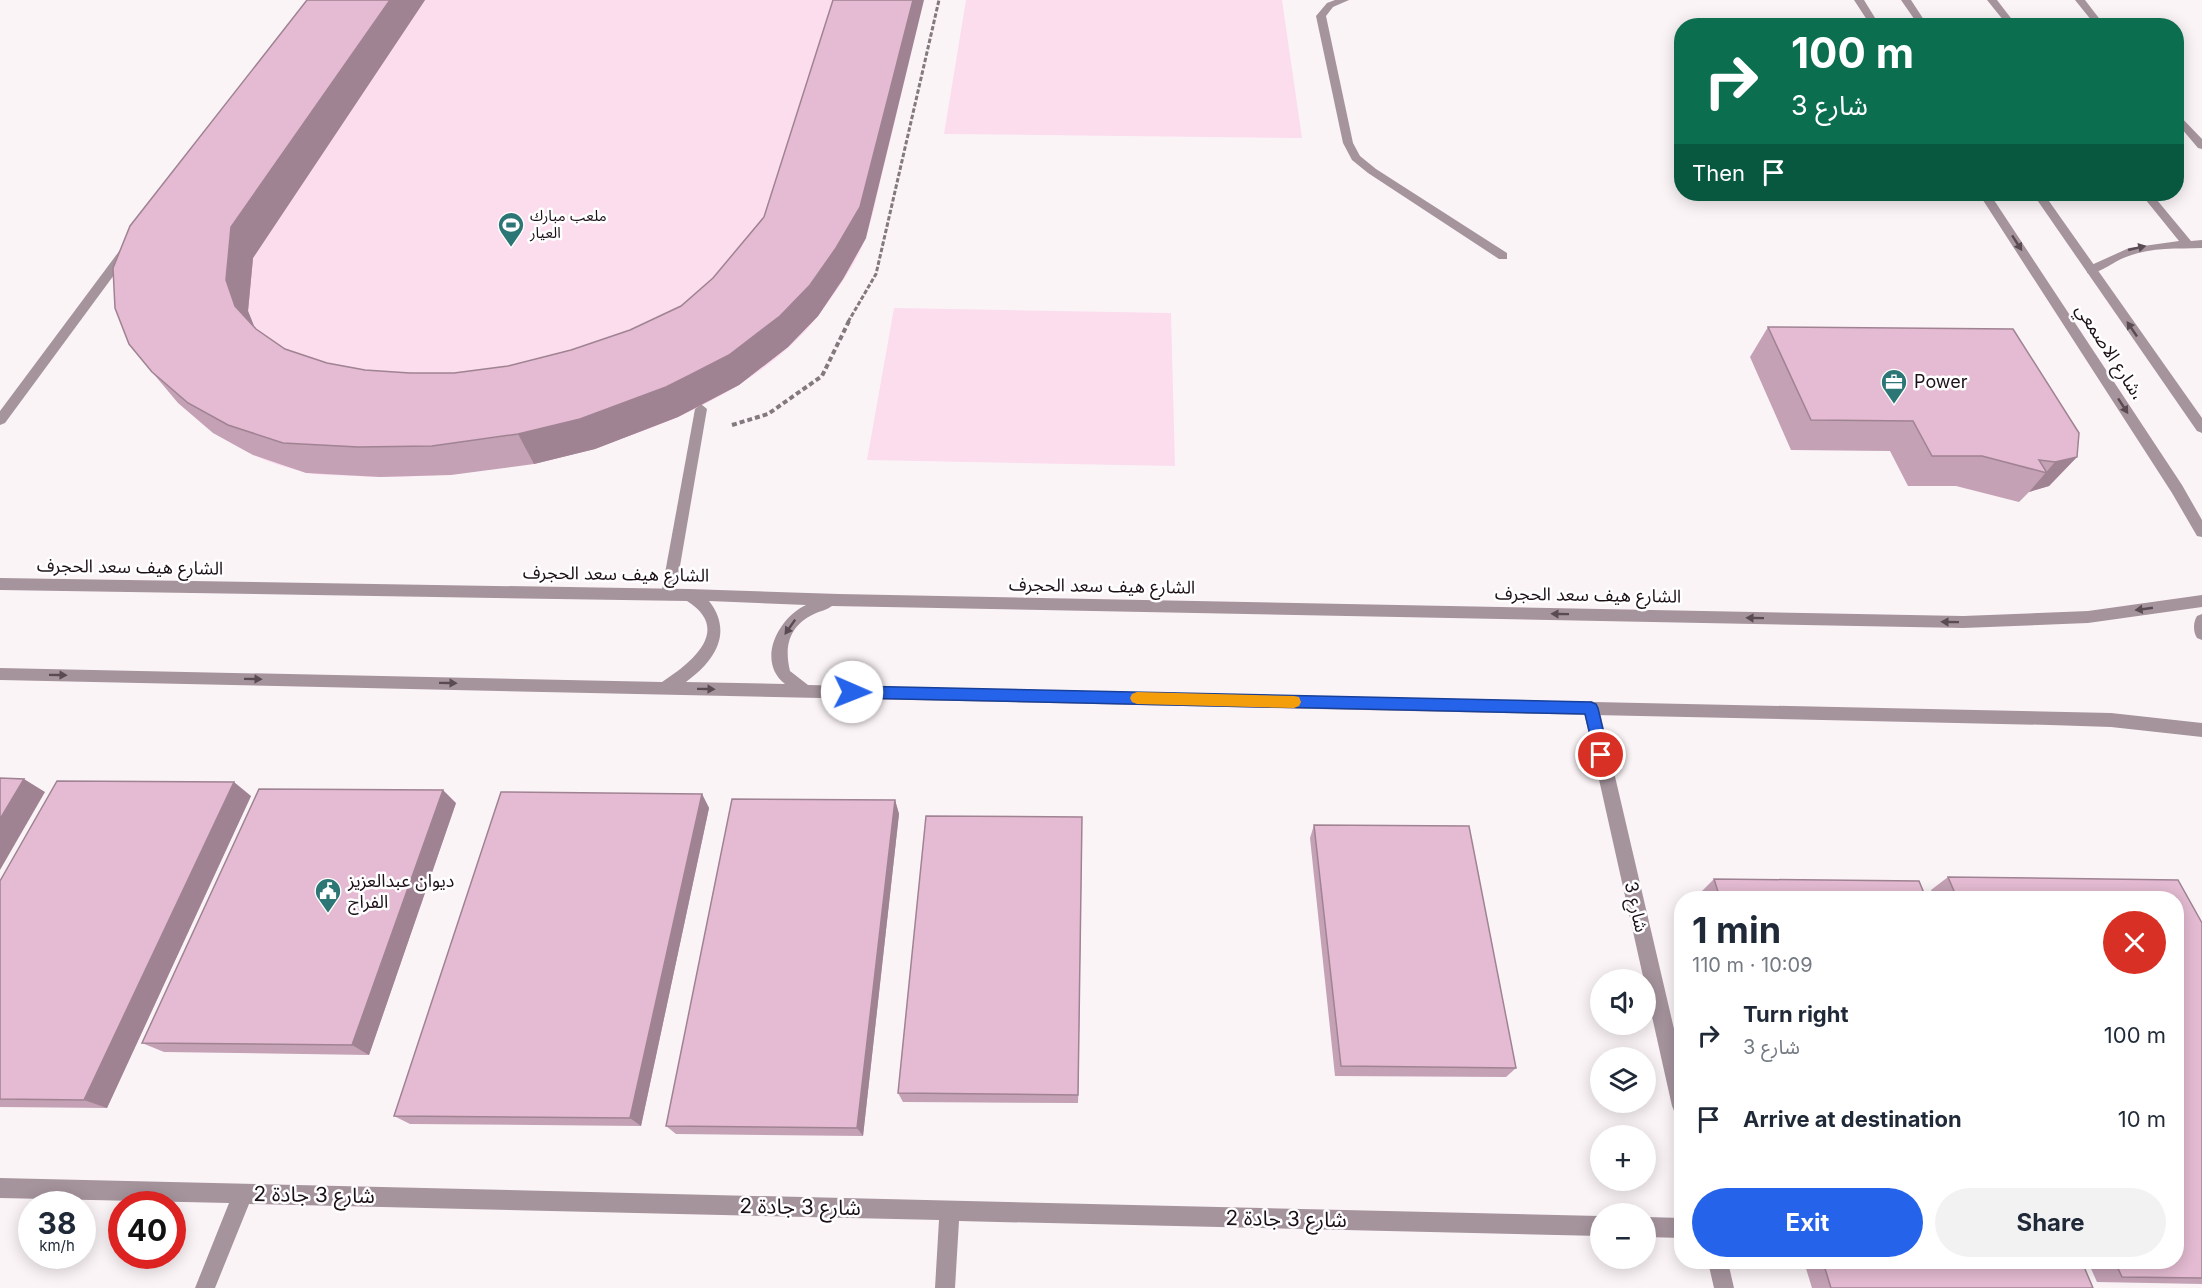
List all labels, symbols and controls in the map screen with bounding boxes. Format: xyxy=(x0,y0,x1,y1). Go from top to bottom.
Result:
text: 100 m xyxy=(1791,27,1914,78)
icon: right xyxy=(1692,42,1770,120)
text: شارع 3 xyxy=(1791,89,1868,122)
icon: arrive xyxy=(1757,156,1790,189)
text: Then xyxy=(1692,160,1745,186)
place label: ملعب مبارك العيار xyxy=(529,206,607,242)
sports icon: ملعب مبارك العيار xyxy=(496,210,526,248)
one-way arrow xyxy=(2011,234,2023,250)
one-way arrow xyxy=(2128,243,2147,253)
street label: شارع الاصمعي، xyxy=(2068,300,2149,406)
one-way arrow xyxy=(2127,321,2138,337)
office icon: Power xyxy=(1879,367,1909,405)
place label: Power xyxy=(1914,371,1968,392)
one-way arrow xyxy=(2118,398,2129,414)
street label: الشارع هيف سعد الحجرف xyxy=(37,554,223,583)
street label: الشارع هيف سعد الحجرف xyxy=(523,561,709,590)
street label: الشارع هيف سعد الحجرف xyxy=(1009,573,1195,602)
street label: الشارع هيف سعد الحجرف xyxy=(1495,582,1681,611)
one-way arrow xyxy=(2134,605,2153,614)
one-way arrow xyxy=(1550,609,1569,619)
one-way arrow xyxy=(1745,613,1764,623)
one-way arrow xyxy=(1940,617,1959,626)
one-way arrow xyxy=(784,618,796,634)
position arrow xyxy=(820,660,884,724)
one-way arrow xyxy=(49,670,68,680)
one-way arrow xyxy=(244,675,263,684)
one-way arrow xyxy=(439,679,458,688)
one-way arrow xyxy=(697,684,716,694)
pin xyxy=(1575,729,1626,780)
icon: arrive xyxy=(1584,738,1617,771)
place label: ديوان عبدالعزيز الفراج xyxy=(347,870,454,915)
public building icon: ديوان عبدالعزيز الفراج xyxy=(313,876,343,914)
street label: شارع 3 xyxy=(1617,880,1652,935)
text: 1 min xyxy=(1692,908,1781,952)
button: close xyxy=(2103,911,2166,974)
text: 110 m · 10:09 xyxy=(1692,953,1813,977)
map controls xyxy=(1590,969,1656,1269)
button: sound xyxy=(1590,969,1656,1035)
text: Turn right xyxy=(1743,1001,1849,1027)
icon: right xyxy=(1692,1019,1725,1052)
text: 100 m xyxy=(2104,1022,2166,1048)
text: شارع 3 xyxy=(1743,1035,1800,1059)
button: layers xyxy=(1590,1047,1656,1113)
icon: arrive xyxy=(1692,1103,1725,1136)
text: Arrive at destination xyxy=(1743,1106,1962,1132)
text: 10 m xyxy=(2118,1106,2166,1132)
button: + xyxy=(1590,1125,1656,1191)
street label: شارع 3 جادة 2 xyxy=(253,1181,375,1211)
button: Exit xyxy=(1692,1188,1923,1257)
button: Share xyxy=(1935,1188,2166,1257)
speed limit sign: 40 xyxy=(108,1191,186,1269)
street label: شارع 3 جادة 2 xyxy=(739,1193,861,1223)
button: − xyxy=(1590,1203,1656,1269)
text: 38 xyxy=(38,1205,76,1241)
street label: شارع 3 جادة 2 xyxy=(1225,1205,1347,1235)
text: km/h xyxy=(39,1236,75,1255)

